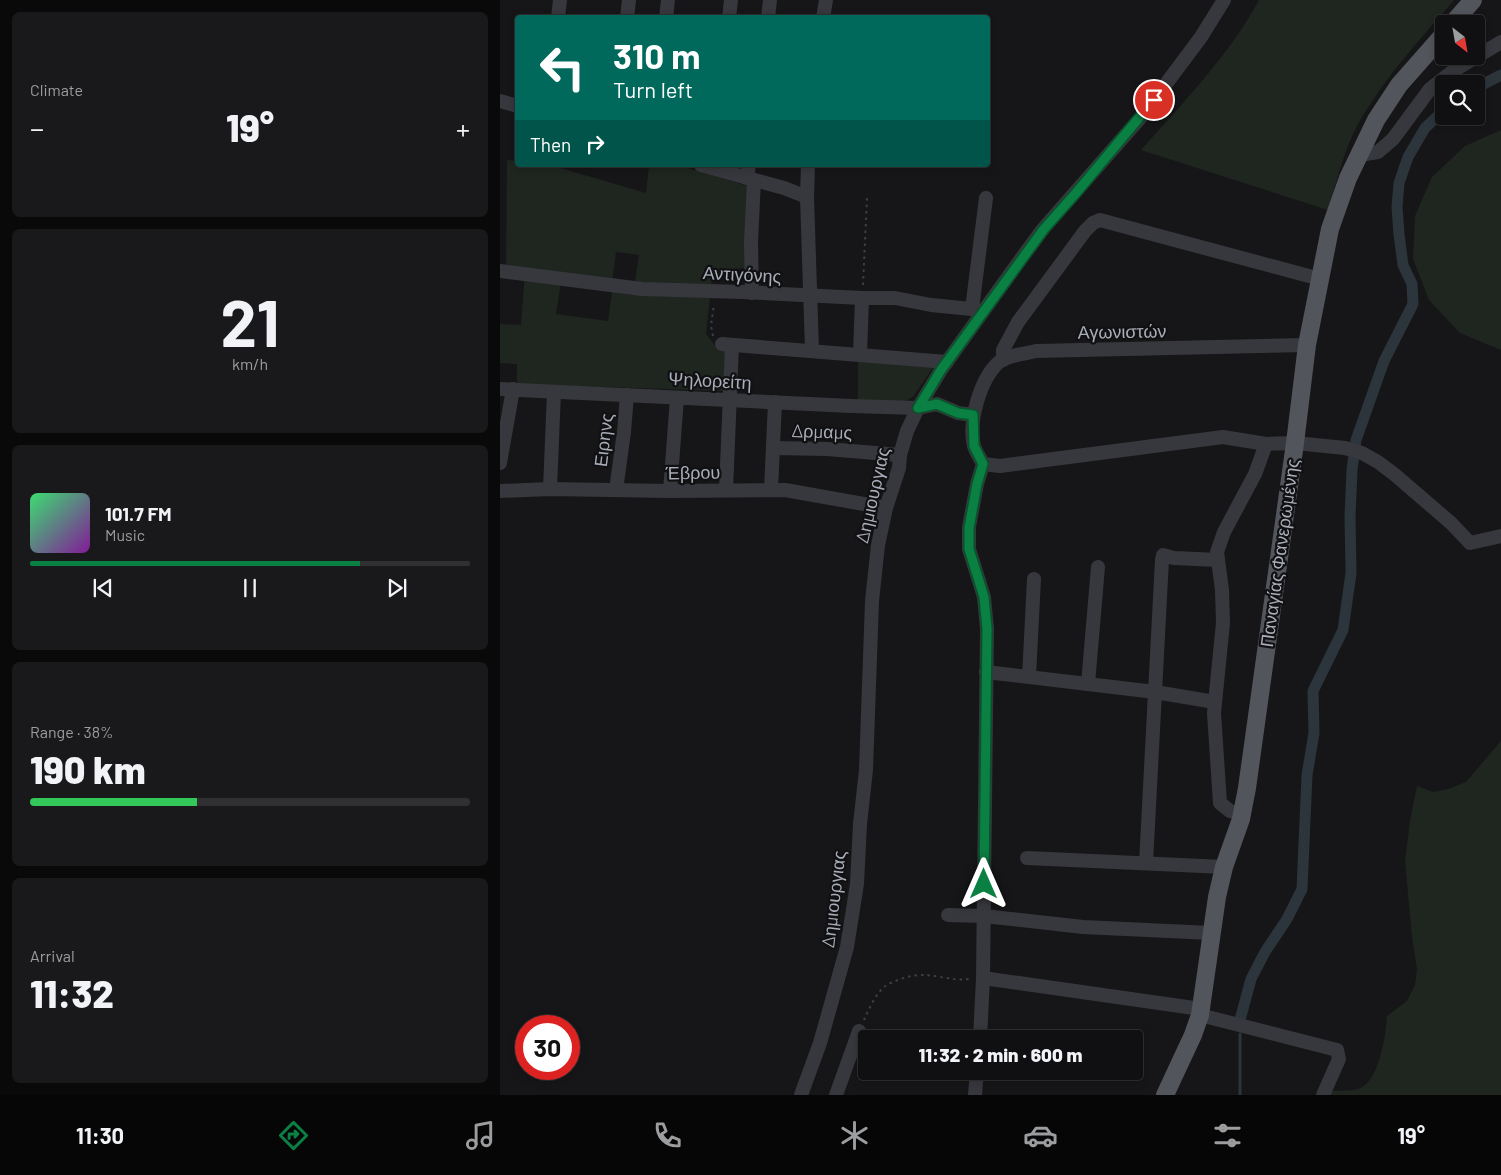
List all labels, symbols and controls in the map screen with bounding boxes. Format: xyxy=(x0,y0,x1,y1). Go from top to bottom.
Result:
north arrow xyxy=(1435,15,1485,65)
map controls xyxy=(1435,15,1485,125)
text: 310 m xyxy=(613,34,700,76)
icon: left xyxy=(530,35,595,100)
button: search xyxy=(1435,75,1485,125)
text: Turn left xyxy=(613,76,693,102)
pin xyxy=(1133,79,1175,121)
text: Climate xyxy=(30,80,83,99)
icon: arrive xyxy=(1140,86,1168,114)
text: 19° xyxy=(226,104,274,150)
text: − xyxy=(30,111,44,145)
text: + xyxy=(456,111,470,145)
icon: right xyxy=(581,130,609,158)
text: Then xyxy=(530,133,571,156)
street label: Αντιγόνης xyxy=(702,261,782,287)
text: 21 xyxy=(220,282,280,360)
street label: Αγωνιστών xyxy=(1077,319,1167,343)
text: km/h xyxy=(232,354,268,373)
street label: Ψηλορείτη xyxy=(668,367,752,393)
street label: Ειρηνς xyxy=(589,412,617,468)
street label: Δρμαμς xyxy=(791,419,853,443)
street label: Δημιουργιας xyxy=(850,445,894,545)
street label: Παναγίας Φανερωμένης xyxy=(1255,457,1303,649)
street label: Έβρου xyxy=(665,461,720,483)
text: 101.7 FM xyxy=(105,502,172,525)
text: Music xyxy=(105,525,145,544)
icon: previous xyxy=(89,574,117,602)
icon: pause xyxy=(236,574,264,602)
icon: next xyxy=(383,574,411,602)
text: Range · 38% xyxy=(30,722,114,741)
text: 190 km xyxy=(30,746,146,792)
street label: Δημιουργιας xyxy=(816,849,850,949)
position arrow xyxy=(957,857,1009,909)
text: Arrival xyxy=(30,946,75,965)
text: 11:32 xyxy=(30,970,114,1016)
speed limit sign: 30 xyxy=(515,1015,580,1080)
text: 11:32 · 2 min · 600 m xyxy=(918,1043,1083,1066)
icon: directions xyxy=(276,1118,311,1153)
icon: music xyxy=(463,1118,498,1153)
icon: phone xyxy=(650,1118,685,1153)
icon: climate xyxy=(837,1118,872,1153)
icon: car xyxy=(1023,1118,1058,1153)
icon: filters xyxy=(1210,1118,1245,1153)
text: 11:30 xyxy=(76,1122,124,1148)
text: 19° xyxy=(1397,1122,1425,1148)

